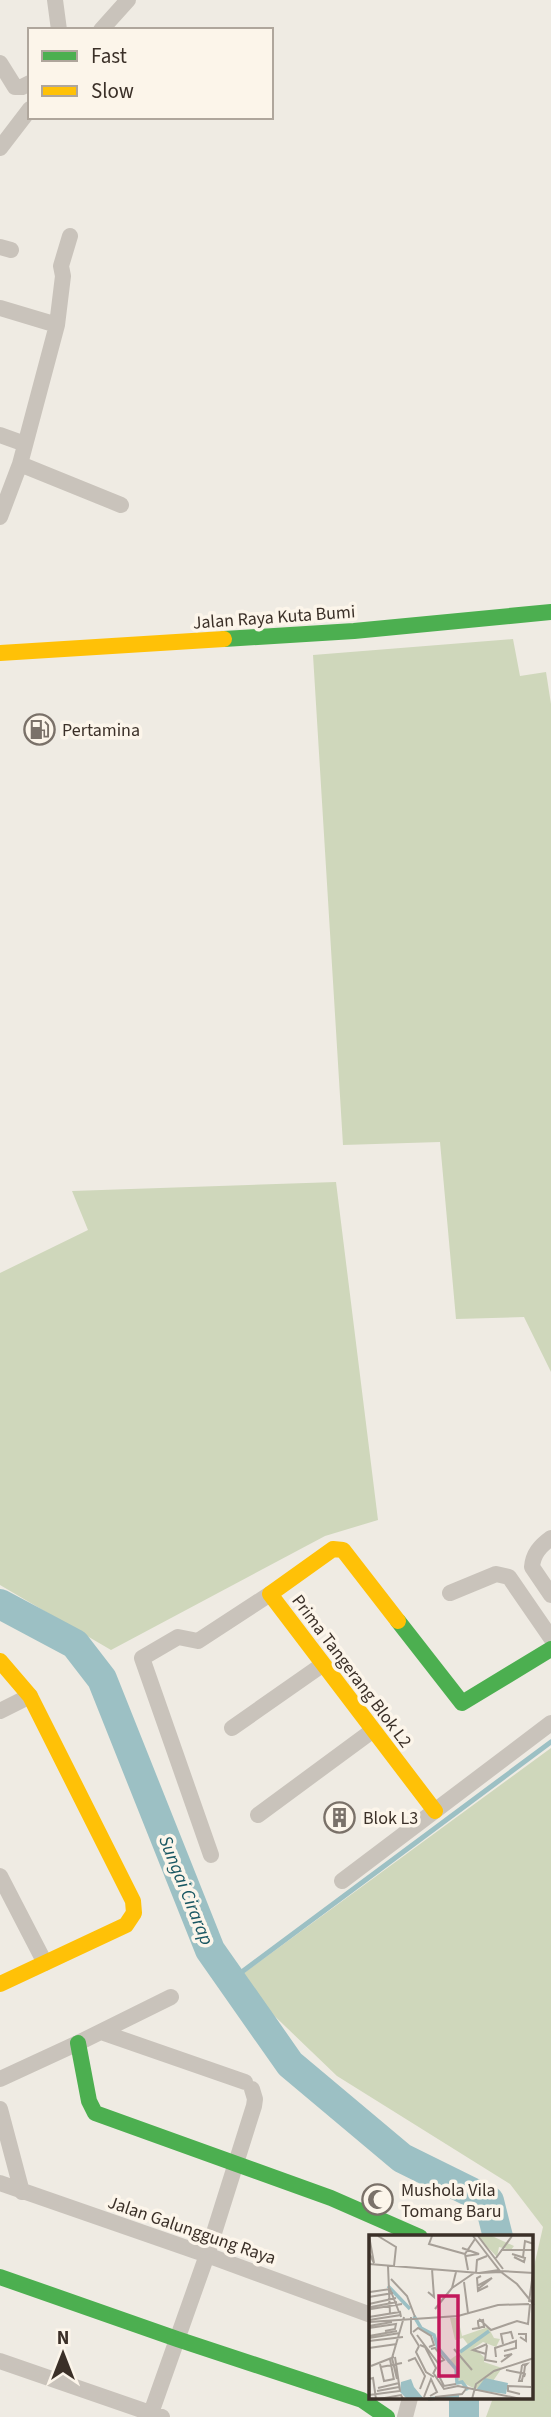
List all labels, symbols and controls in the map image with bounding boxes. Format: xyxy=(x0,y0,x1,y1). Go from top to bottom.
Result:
legend xyxy=(28,28,273,119)
text: Fast xyxy=(91,41,127,71)
text: Slow xyxy=(91,76,134,106)
street label: Jalan Raya Kuta Bumi xyxy=(192,599,356,636)
fuel station icon: Pertamina xyxy=(22,713,56,747)
place label: Pertamina xyxy=(62,718,140,743)
street label: Prima Tangerang Blok L2 xyxy=(286,1589,418,1753)
building icon: Blok L3 xyxy=(323,1801,357,1835)
place label: Blok L3 xyxy=(363,1806,418,1831)
water label: Sungai Cirarap xyxy=(151,1832,220,1949)
place label: Mushola Vila Tomang Baru xyxy=(401,2178,501,2224)
mosque icon: Mushola Vila Tomang Baru xyxy=(361,2183,395,2217)
street label: Jalan Galunggung Raya xyxy=(105,2190,279,2271)
inset map xyxy=(369,2235,534,2400)
north arrow xyxy=(28,2319,98,2389)
text: N xyxy=(57,2325,69,2352)

